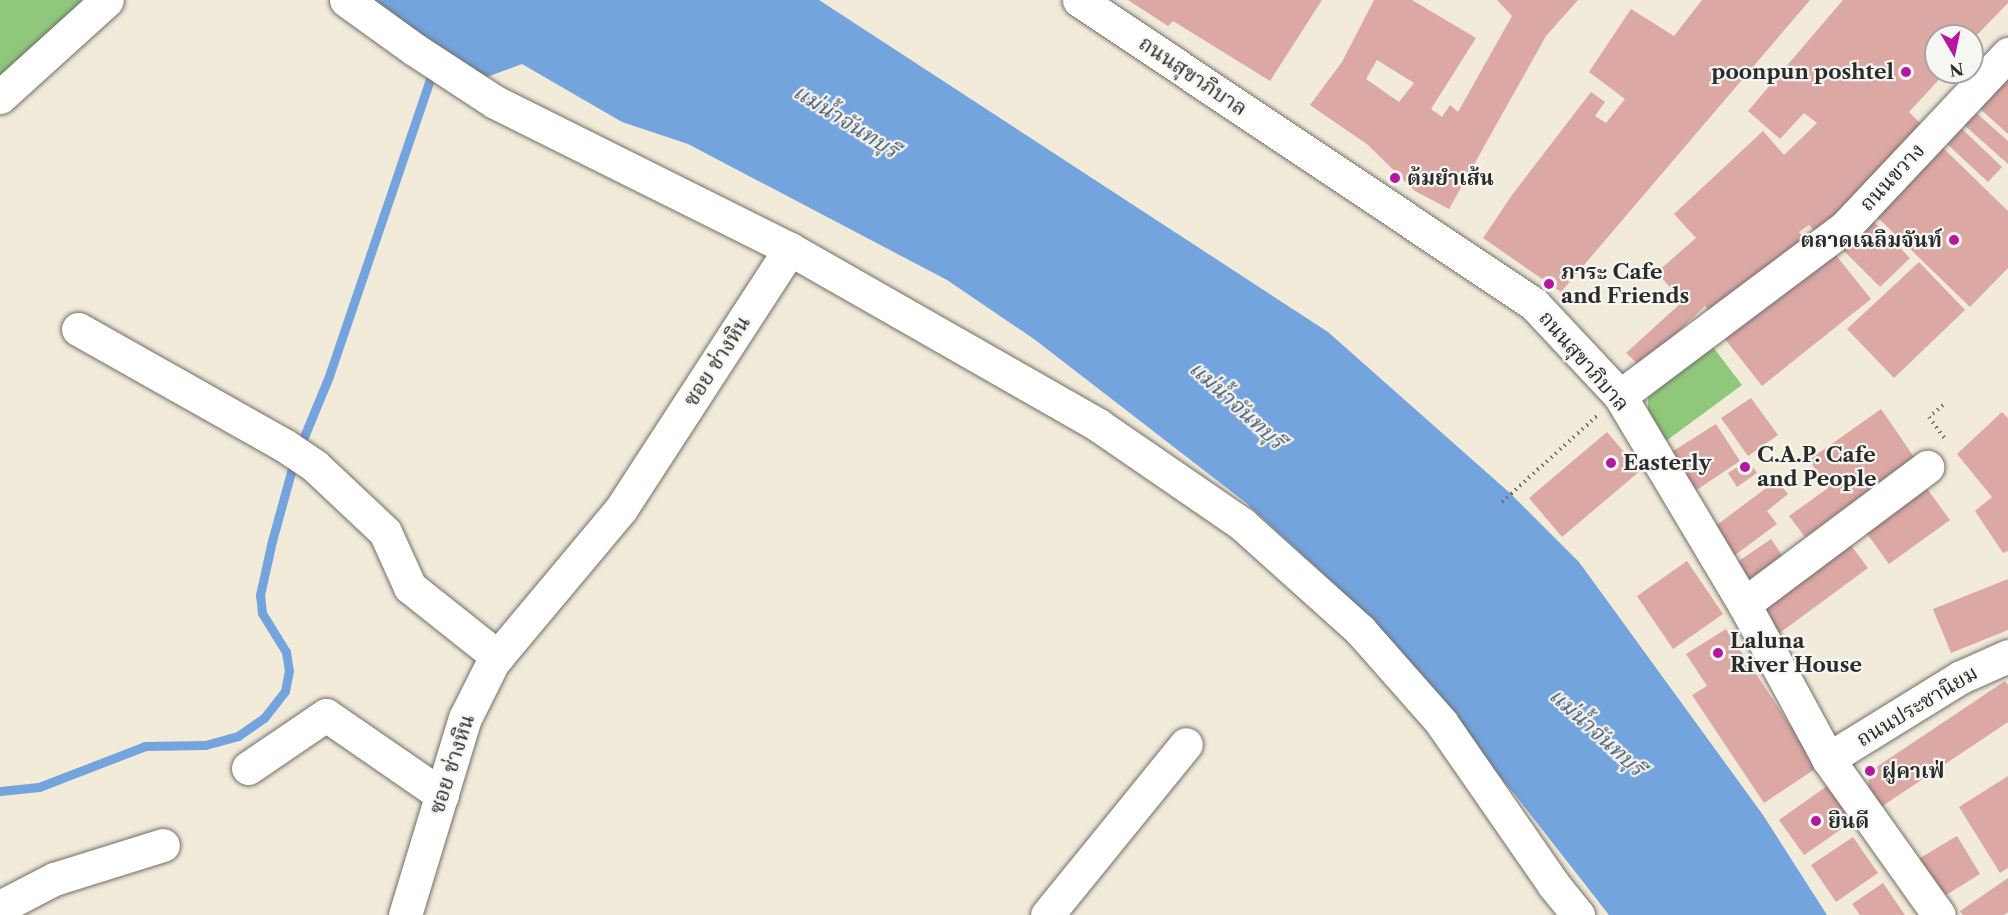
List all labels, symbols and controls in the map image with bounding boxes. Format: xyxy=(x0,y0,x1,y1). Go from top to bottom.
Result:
north arrow xyxy=(1924,24,1984,84)
street label: ถนนสุขาภิบาล xyxy=(1134,31,1252,121)
place label: poonpun poshtel xyxy=(1711,59,1894,85)
text: N xyxy=(1948,59,1965,81)
marker: poonpun poshtel xyxy=(1899,65,1913,79)
water label: แม่น้ำจันทบุรี xyxy=(788,78,904,164)
street label: ถนนขวาง xyxy=(1854,138,1930,216)
place label: ต้มยำเส้น xyxy=(1407,165,1494,191)
marker: ต้มยำเส้น xyxy=(1388,171,1402,185)
place label: ตลาดเฉลิมจันท์ xyxy=(1801,227,1942,253)
marker: ตลาดเฉลิมจันท์ xyxy=(1947,233,1961,247)
place label: ภาระ Cafe and Friends xyxy=(1561,259,1689,309)
marker: ภาระ Cafe and Friends xyxy=(1542,277,1556,291)
street label: ถนนสุขาภิบาล xyxy=(1533,305,1635,417)
street label: ซอย ช่างหิน xyxy=(678,311,756,411)
water label: แม่น้ำจันทบุรี xyxy=(1184,355,1290,455)
place label: C.A.P. Cafe and People xyxy=(1757,442,1877,492)
place label: Easterly xyxy=(1623,450,1711,476)
marker: Easterly xyxy=(1604,456,1618,470)
marker: C.A.P. Cafe and People xyxy=(1738,460,1752,474)
place label: Laluna River House xyxy=(1730,628,1862,678)
marker: Laluna River House xyxy=(1711,646,1725,660)
street label: ถนนประชานิยม xyxy=(1852,660,1982,752)
water label: แม่น้ำจันทบุรี xyxy=(1544,682,1650,782)
street label: ซอย ช่างหิน xyxy=(424,711,480,817)
place label: ฝูคาเฟ่ xyxy=(1882,758,1944,784)
marker: ฝูคาเฟ่ xyxy=(1863,764,1877,778)
place label: ยินดี xyxy=(1828,808,1869,834)
marker: ยินดี xyxy=(1809,814,1823,828)

